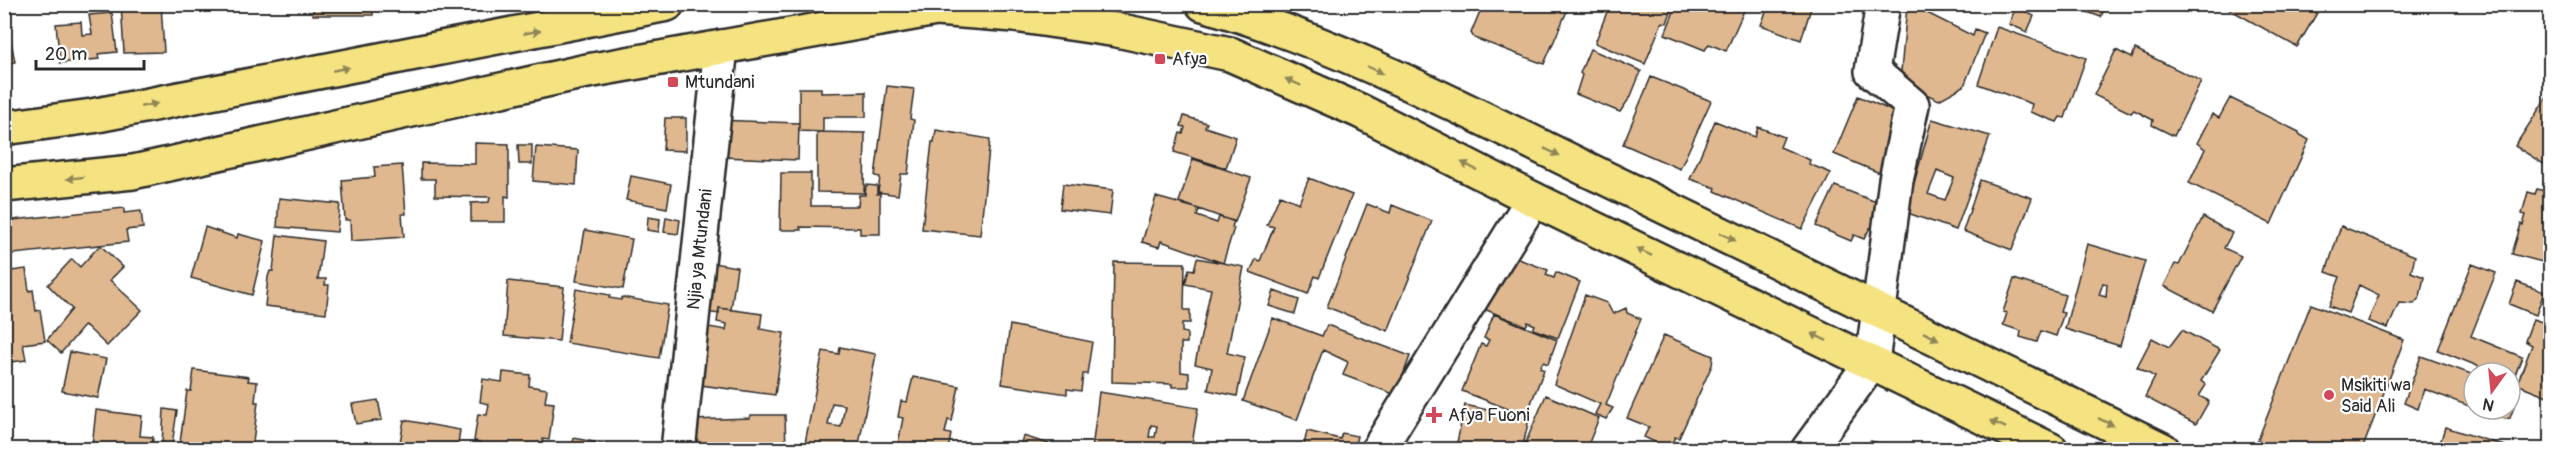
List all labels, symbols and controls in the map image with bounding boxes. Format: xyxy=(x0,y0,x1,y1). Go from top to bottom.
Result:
one-way arrow xyxy=(523,27,542,36)
scale bar xyxy=(36,33,144,71)
text: 20 m xyxy=(45,43,87,66)
place label: Afya xyxy=(1172,48,1207,71)
marker: Afya xyxy=(1153,52,1167,66)
one-way arrow xyxy=(331,64,350,73)
one-way arrow xyxy=(1367,65,1384,74)
place label: Mtundani xyxy=(685,71,755,94)
marker: Mtundani xyxy=(666,75,680,89)
one-way arrow xyxy=(1285,77,1302,86)
one-way arrow xyxy=(140,100,159,109)
one-way arrow xyxy=(1543,148,1560,157)
one-way arrow xyxy=(1460,162,1477,171)
one-way arrow xyxy=(66,173,85,183)
street label: Njia ya Mtundani xyxy=(682,188,717,311)
one-way arrow xyxy=(1719,232,1736,242)
one-way arrow xyxy=(1635,248,1652,257)
one-way arrow xyxy=(1923,331,1940,340)
one-way arrow xyxy=(1811,332,1828,341)
north arrow xyxy=(2462,361,2522,421)
place label: Msikiti wa Said Ali xyxy=(2341,374,2411,418)
marker: Msikiti wa Said Ali xyxy=(2322,388,2336,402)
text: N xyxy=(2480,393,2496,416)
place label: Afya Fuoni xyxy=(1448,404,1530,427)
marker: Afya Fuoni xyxy=(1425,406,1443,424)
one-way arrow xyxy=(2098,417,2115,426)
one-way arrow xyxy=(1990,419,2007,428)

